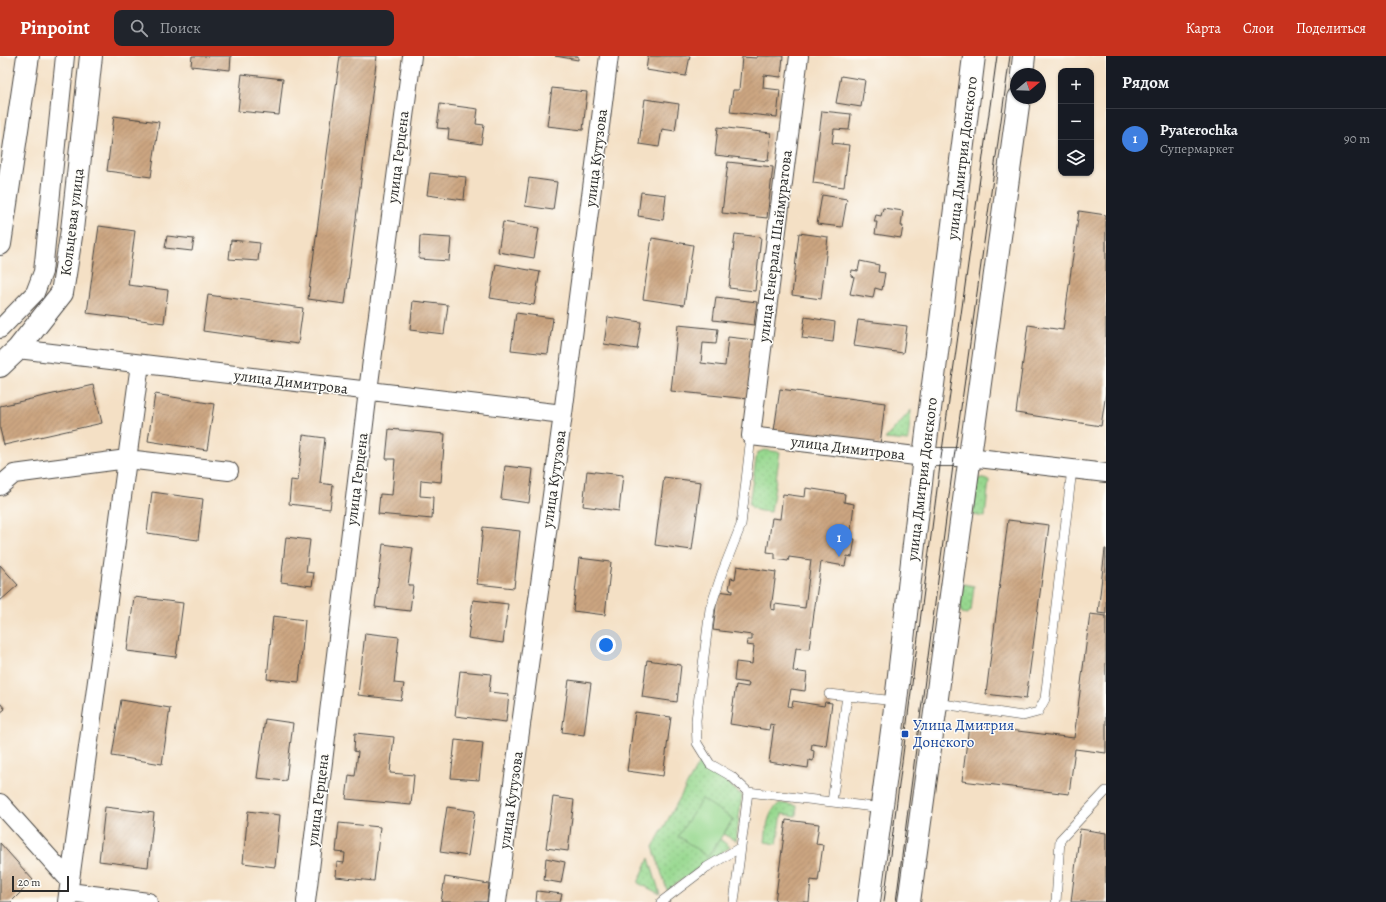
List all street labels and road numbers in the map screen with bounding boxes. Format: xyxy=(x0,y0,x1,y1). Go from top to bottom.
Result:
street label: улица Дмитрия Донского xyxy=(942,75,982,242)
street label: улица Кутузова xyxy=(580,108,612,209)
street label: улица Герцена xyxy=(382,109,414,205)
street label: улица Генерала Шаймуратова xyxy=(753,149,797,344)
street label: Кольцевая улица xyxy=(55,167,89,277)
street label: улица Димитрова xyxy=(232,365,349,399)
street label: улица Дмитрия Донского xyxy=(902,396,942,563)
street label: улица Кутузова xyxy=(537,429,571,530)
street label: улица Герцена xyxy=(341,431,373,527)
street label: улица Димитрова xyxy=(789,431,906,465)
street label: улица Кутузова xyxy=(494,750,528,851)
street label: улица Герцена xyxy=(302,752,334,848)

